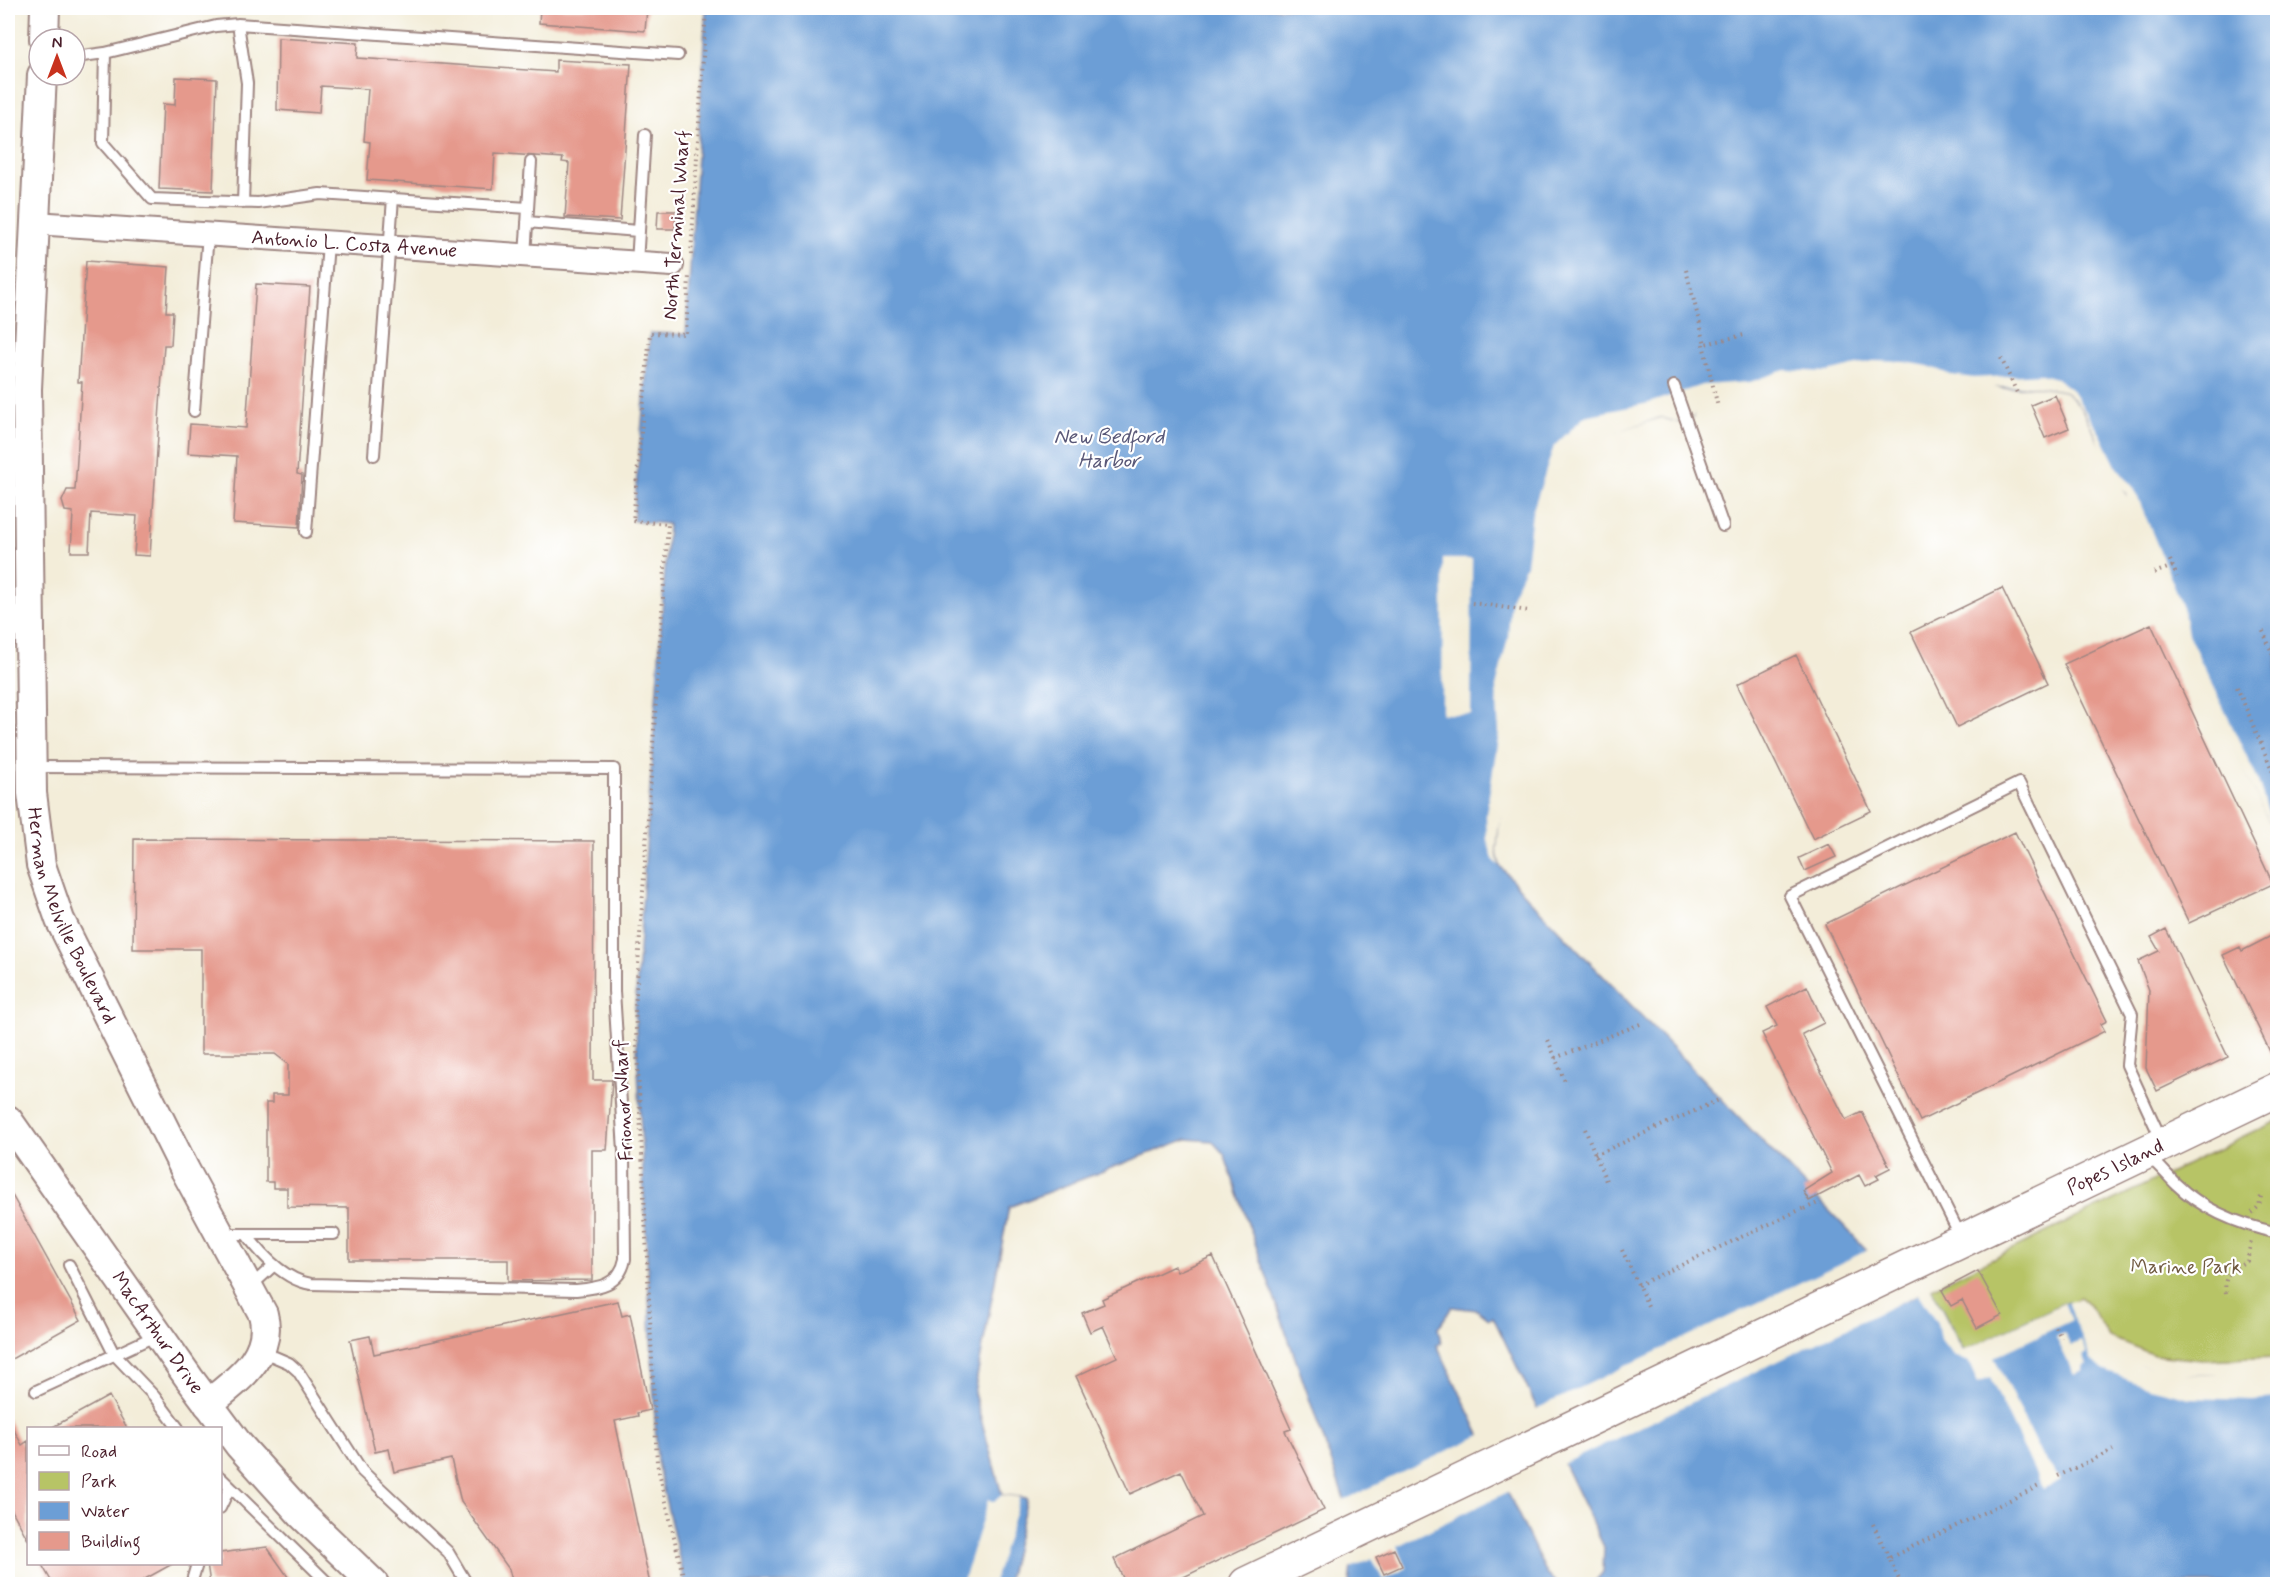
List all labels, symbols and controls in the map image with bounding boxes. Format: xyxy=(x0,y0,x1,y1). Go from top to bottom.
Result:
north arrow xyxy=(27,27,87,87)
text: N xyxy=(52,33,62,54)
street label: North Terminal Wharf xyxy=(657,129,697,321)
street label: Antonio L. Costa Avenue xyxy=(251,224,458,264)
water label: New Bedford Harbor xyxy=(1054,423,1166,475)
street label: Herman Melville Boulevard xyxy=(20,806,123,1028)
street label: Frionor Wharf xyxy=(607,1038,641,1162)
street label: Popes Island xyxy=(2062,1132,2168,1202)
park label: Marine Park xyxy=(2130,1254,2242,1281)
street label: MacArthur Drive xyxy=(105,1266,210,1400)
legend xyxy=(27,1427,222,1565)
text: Road xyxy=(81,1440,117,1464)
text: Park xyxy=(81,1470,117,1494)
text: Water xyxy=(81,1500,130,1524)
text: Building xyxy=(81,1530,141,1556)

